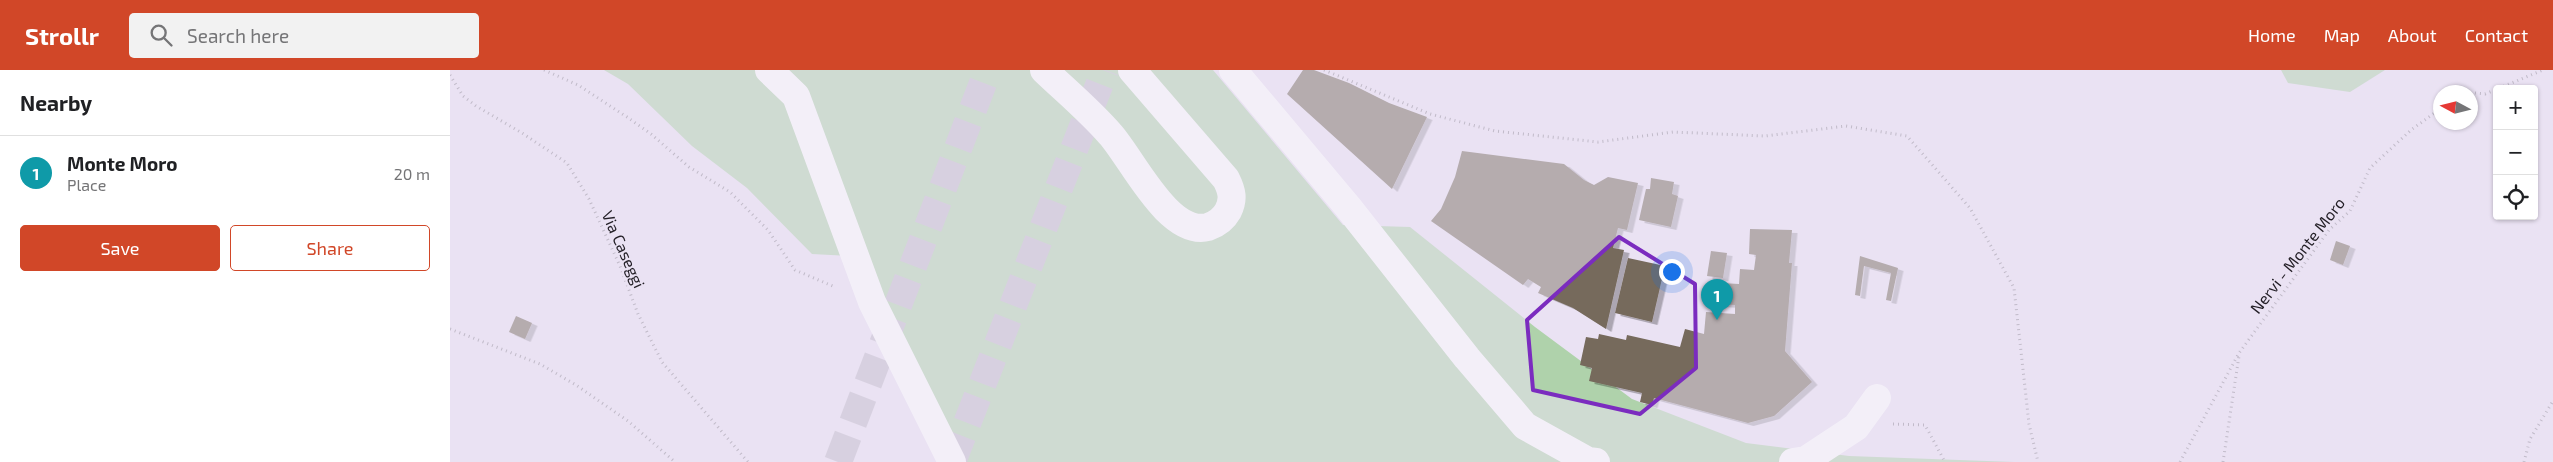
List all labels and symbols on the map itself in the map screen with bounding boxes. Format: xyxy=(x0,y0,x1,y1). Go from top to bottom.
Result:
north arrow xyxy=(2433,85,2478,130)
street label: Nervi - Monte Moro xyxy=(2246,193,2348,317)
street label: Via Caseggi xyxy=(599,207,649,291)
your location xyxy=(1659,259,1685,285)
pin: 1 xyxy=(1701,279,1733,320)

